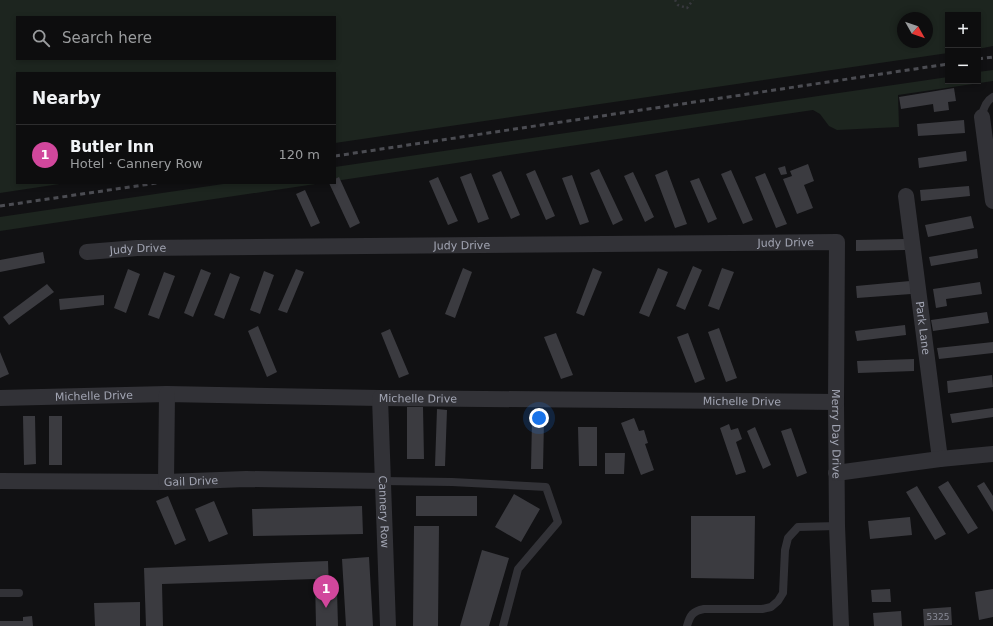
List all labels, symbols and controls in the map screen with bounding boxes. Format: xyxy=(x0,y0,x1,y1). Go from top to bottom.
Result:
north arrow xyxy=(897,12,933,48)
map controls xyxy=(945,12,981,84)
button: + xyxy=(945,12,981,48)
search box xyxy=(16,16,336,60)
icon: search xyxy=(30,27,52,49)
text: Search here xyxy=(62,29,152,47)
button: − xyxy=(945,48,981,84)
text: Nearby xyxy=(32,88,101,108)
text: Butler Inn xyxy=(70,138,154,156)
text: 1 xyxy=(40,147,50,162)
text: 120 m xyxy=(278,147,320,162)
text: Hotel · Cannery Row xyxy=(70,156,203,171)
street label: Judy Drive xyxy=(756,236,814,250)
street label: Judy Drive xyxy=(432,239,490,252)
street label: Judy Drive xyxy=(108,242,166,257)
street label: Park Lane xyxy=(913,300,932,356)
street label: Michelle Drive xyxy=(55,389,133,404)
street label: Merry Day Drive xyxy=(829,389,843,479)
street label: Michelle Drive xyxy=(379,392,457,406)
street label: Michelle Drive xyxy=(703,395,781,409)
your location xyxy=(529,408,549,428)
street label: Gail Drive xyxy=(164,474,219,489)
street label: Cannery Row xyxy=(376,475,391,548)
pin: 1 xyxy=(313,575,339,608)
house number: 5325 xyxy=(927,612,949,622)

